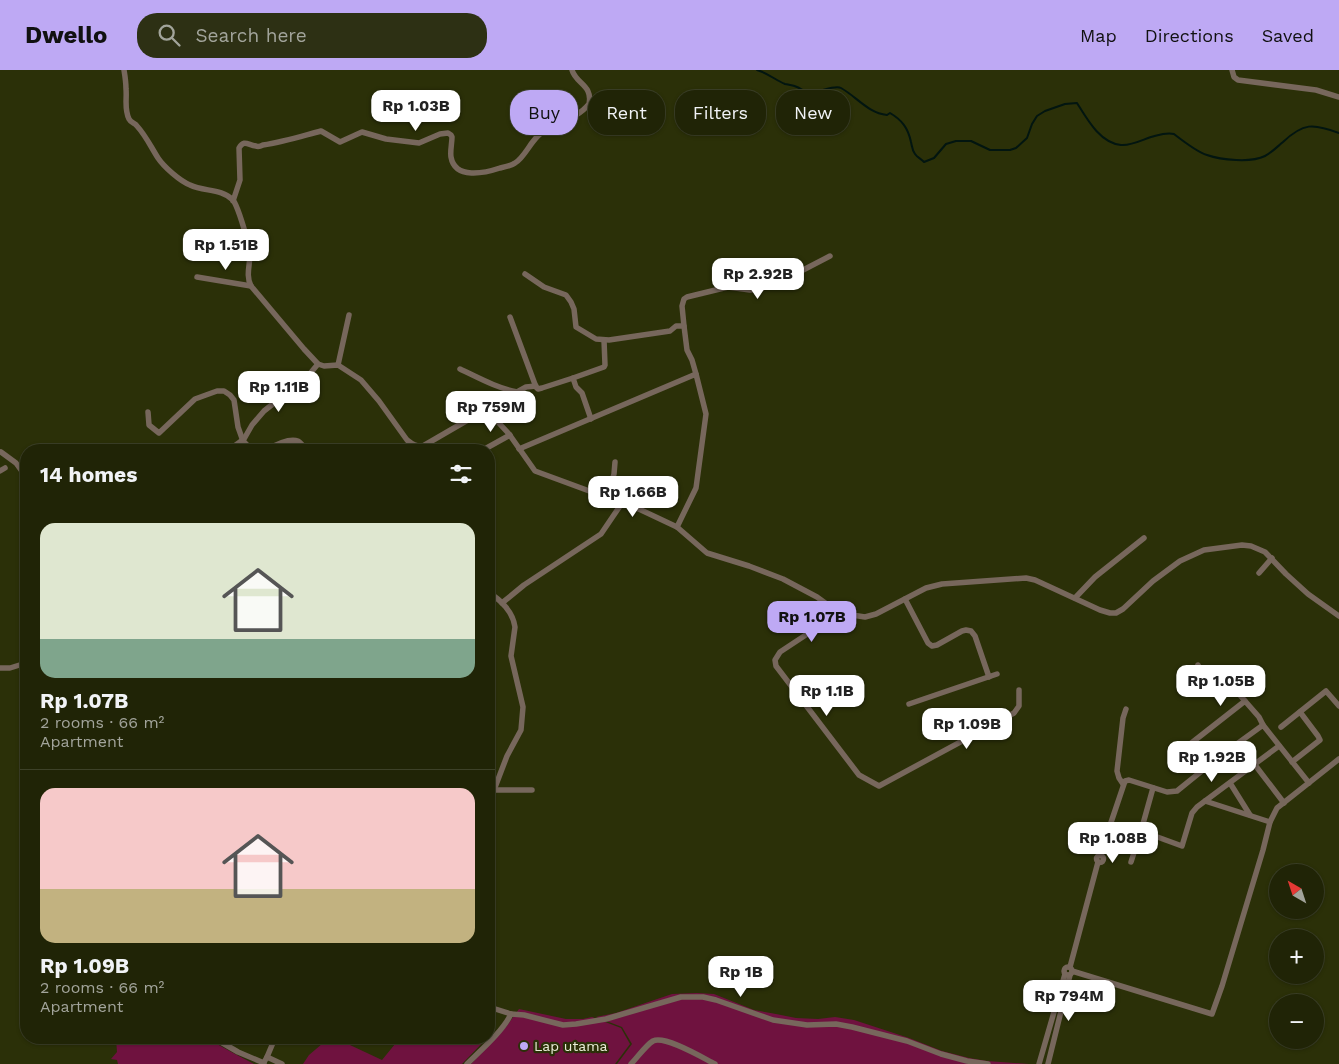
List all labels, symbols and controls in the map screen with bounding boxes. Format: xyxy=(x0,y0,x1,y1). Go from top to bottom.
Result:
search box xyxy=(137,13,487,58)
text: Dwello xyxy=(25,21,107,49)
icon: search xyxy=(155,21,183,49)
text: Search here xyxy=(195,24,307,47)
text: Map xyxy=(1080,25,1117,46)
text: Directions xyxy=(1145,25,1234,46)
text: Saved xyxy=(1262,25,1314,46)
pin: Rp 1.03B xyxy=(364,90,468,132)
chip: Buy xyxy=(510,90,578,135)
chip: Rent xyxy=(588,90,665,135)
chip: Filters xyxy=(675,90,766,135)
chip: New xyxy=(776,90,850,135)
text: Rp 1.03B xyxy=(382,96,450,115)
pin: Rp 1.51B xyxy=(174,228,278,271)
text: Rp 1.51B xyxy=(194,235,258,254)
pin: Rp 2.92B xyxy=(706,258,810,300)
text: Rp 2.92B xyxy=(723,264,793,283)
pin: Rp 1.11B xyxy=(227,370,331,413)
text: Rp 1.11B xyxy=(249,377,309,396)
pin: Rp 759M xyxy=(445,390,537,433)
text: Rp 759M xyxy=(457,397,525,416)
icon: filters xyxy=(447,460,475,488)
text: 14 homes xyxy=(40,462,137,487)
pin: Rp 1.66B xyxy=(581,476,685,518)
text: Rp 1.66B xyxy=(599,482,667,501)
icon: home xyxy=(213,555,303,645)
pin: Rp 1.07B xyxy=(760,600,864,643)
text: Rp 1.07B xyxy=(778,607,846,626)
pin: Rp 1.05B xyxy=(1169,664,1273,707)
text: Rp 1.05B xyxy=(1187,671,1255,690)
pin: Rp 1.1B xyxy=(781,674,873,717)
text: Rp 1.1B xyxy=(800,681,854,700)
text: Rp 1.07B xyxy=(40,688,128,713)
pin: Rp 1.09B xyxy=(915,708,1019,750)
text: 2 rooms · 66 m² xyxy=(40,713,164,732)
text: Rp 1.09B xyxy=(933,714,1001,733)
text: Apartment xyxy=(40,732,123,751)
pin: Rp 1.92B xyxy=(1160,740,1264,783)
text: Rp 1.92B xyxy=(1178,747,1246,766)
icon: home xyxy=(213,821,303,911)
pin: Rp 1.08B xyxy=(1061,822,1165,864)
text: Rp 1.08B xyxy=(1079,828,1147,847)
north arrow xyxy=(1269,864,1324,919)
map controls xyxy=(1269,864,1324,1049)
button: + xyxy=(1269,929,1324,984)
text: Rp 1.09B xyxy=(40,953,129,978)
pin: Rp 1B xyxy=(706,956,776,998)
text: Rp 1B xyxy=(719,962,763,981)
text: 2 rooms · 66 m² xyxy=(40,978,164,997)
pin: Rp 794M xyxy=(1023,980,1115,1022)
text: Rp 794M xyxy=(1034,986,1104,1005)
button: − xyxy=(1269,994,1324,1049)
text: Apartment xyxy=(40,997,123,1016)
place label: Lap utama xyxy=(534,1038,608,1054)
marker: Lap utama xyxy=(518,1040,530,1052)

